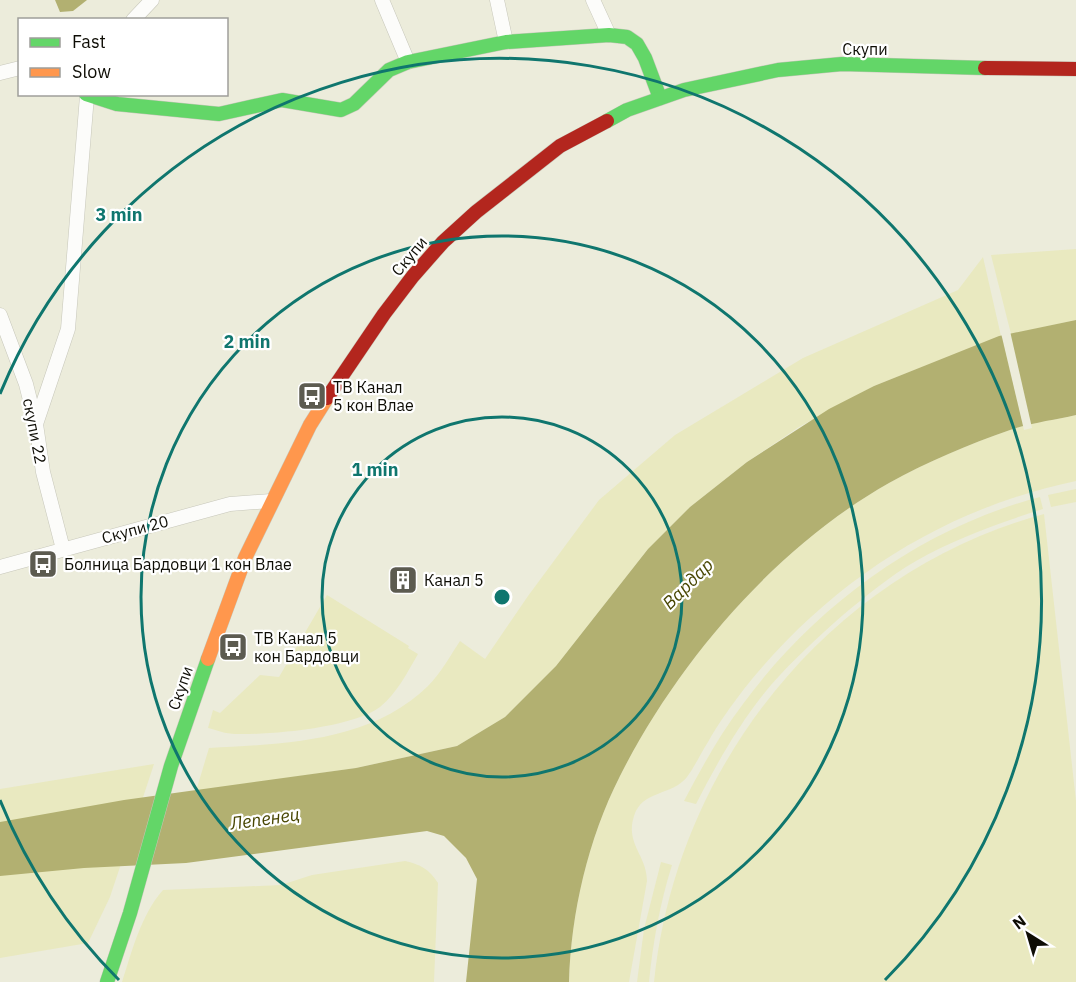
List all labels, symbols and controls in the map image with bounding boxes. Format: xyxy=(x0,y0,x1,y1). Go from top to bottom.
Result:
legend xyxy=(18,18,228,96)
text: Fast xyxy=(72,30,106,53)
street label: Скупи xyxy=(842,39,888,59)
text: Slow xyxy=(72,60,111,83)
text: 3 min xyxy=(95,203,143,226)
street label: Скупи xyxy=(387,232,431,280)
text: 2 min xyxy=(223,330,271,353)
place label: ТВ Канал 5 кон Влае xyxy=(333,377,414,415)
bus stop icon: ТВ Канал 5 кон Влае xyxy=(296,380,328,412)
street label: скупи 22 xyxy=(19,397,51,465)
text: 1 min xyxy=(351,458,399,481)
street label: Скупи 20 xyxy=(99,511,171,547)
bus stop icon: Болница Бардовци 1 кон Влае xyxy=(27,548,59,580)
water label: Вардар xyxy=(657,553,718,614)
place label: Болница Бардовци 1 кон Влае xyxy=(64,554,292,574)
building icon: Канал 5 xyxy=(387,564,419,596)
place label: Канал 5 xyxy=(424,570,484,590)
centre of rings xyxy=(492,587,512,607)
place label: ТВ Канал 5 кон Бардовци xyxy=(254,628,359,666)
bus stop icon: ТВ Канал 5 кон Бардовци xyxy=(217,631,249,663)
street label: Скупи xyxy=(163,663,197,713)
water label: Лепенец xyxy=(228,802,301,835)
north arrow xyxy=(998,904,1058,964)
text: N xyxy=(1008,911,1030,933)

